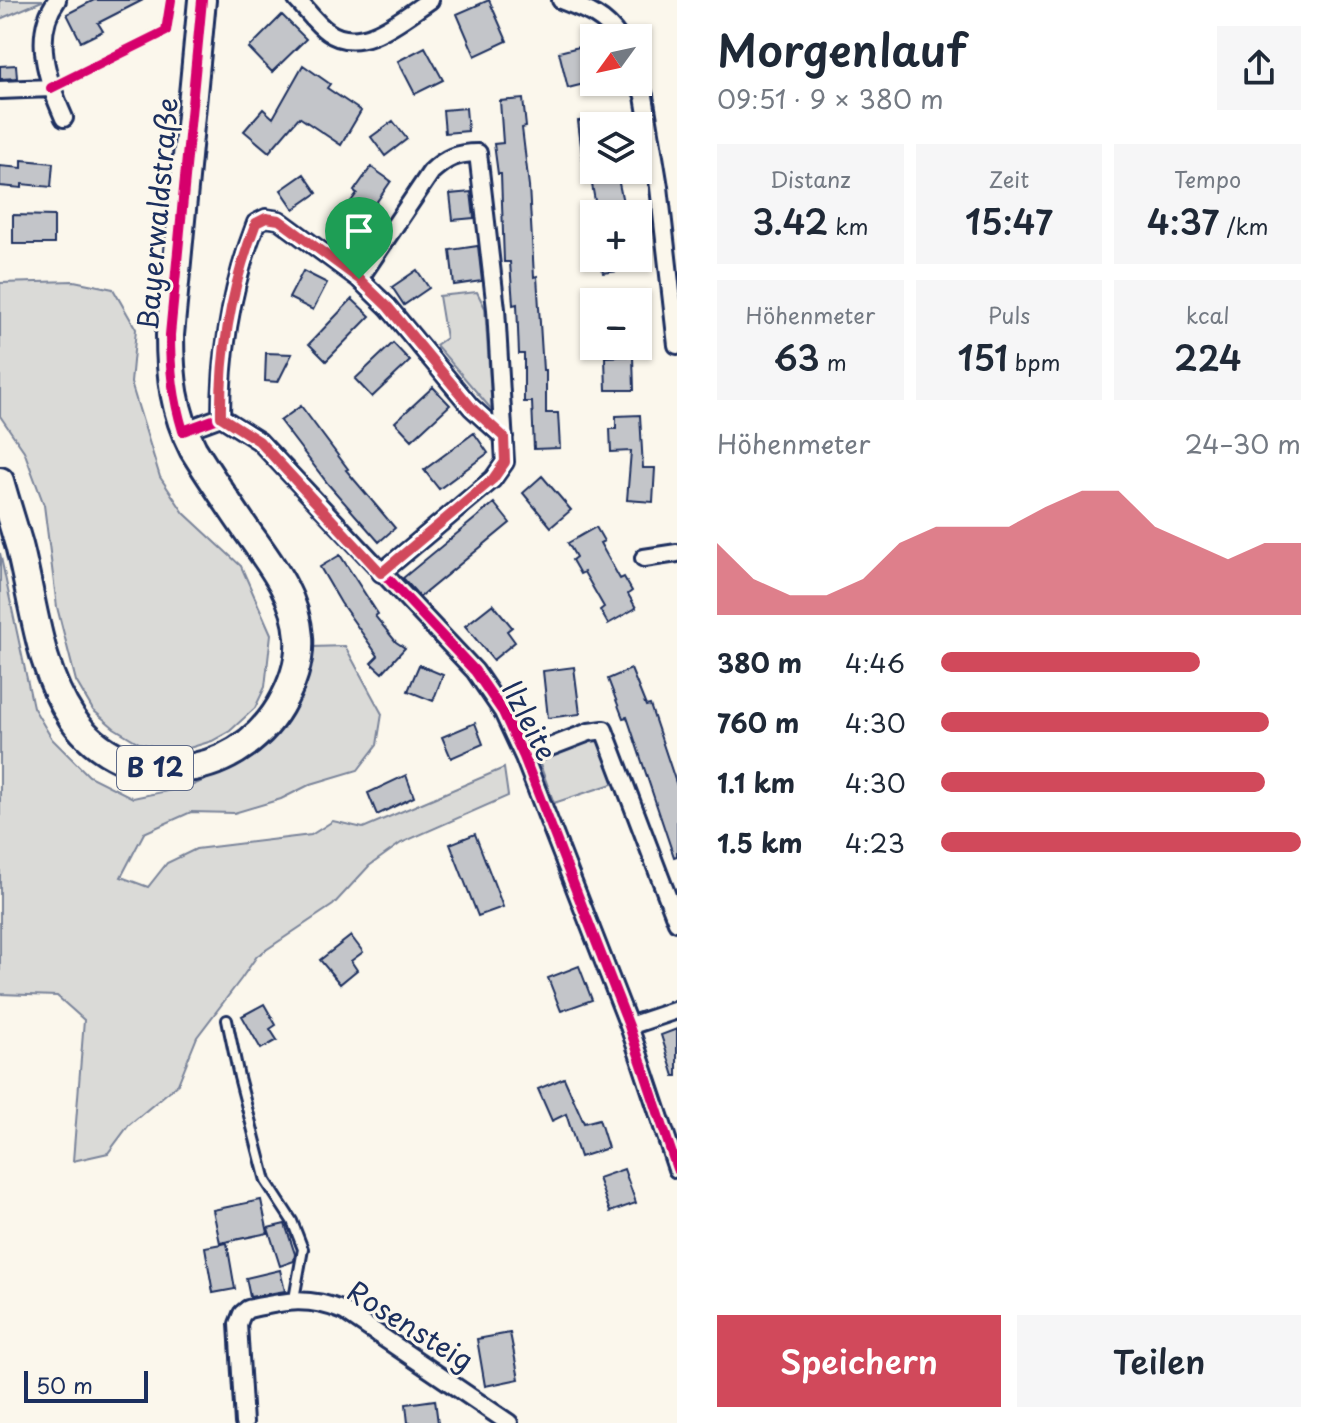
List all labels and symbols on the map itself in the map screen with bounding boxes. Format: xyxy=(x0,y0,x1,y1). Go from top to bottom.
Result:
north arrow xyxy=(580,24,652,96)
street label: Bayerwaldstraße xyxy=(125,96,188,332)
pin xyxy=(325,197,393,279)
street label: Ilzleite xyxy=(492,673,569,768)
road number: B 12 xyxy=(117,746,193,790)
street label: Rosensteig xyxy=(339,1269,482,1381)
scale bar xyxy=(24,1367,148,1403)

